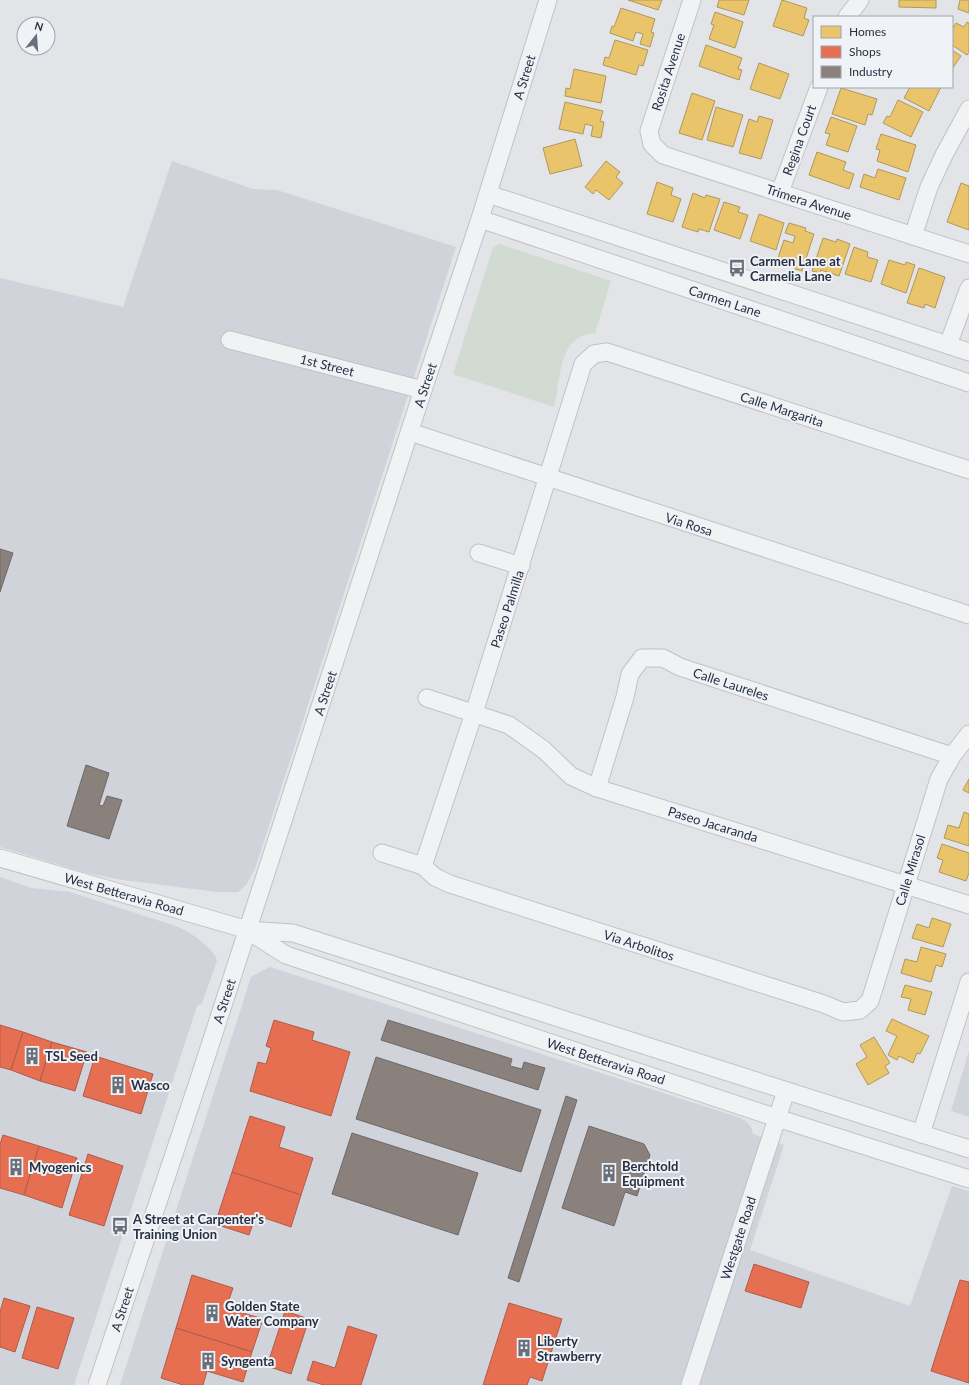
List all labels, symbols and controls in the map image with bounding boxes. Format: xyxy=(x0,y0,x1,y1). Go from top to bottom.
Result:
north arrow xyxy=(16,16,56,56)
legend xyxy=(813,16,953,88)
text: N xyxy=(33,19,45,33)
text: Homes xyxy=(849,24,886,39)
street label: Rosita Avenue xyxy=(648,31,688,113)
text: Shops xyxy=(849,44,881,59)
street label: A Street xyxy=(510,52,538,101)
text: Industry xyxy=(849,64,893,79)
street label: Regina Court xyxy=(779,102,819,178)
street label: Trimera Avenue xyxy=(764,181,854,223)
place label: Carmen Lane at Carmelia Lane xyxy=(750,253,841,284)
bus stop icon: Carmen Lane at Carmelia Lane xyxy=(727,258,747,278)
street label: Carmen Lane xyxy=(687,282,763,320)
street label: 1st Street xyxy=(298,351,356,380)
street label: A Street xyxy=(410,360,440,409)
street label: Calle Margarita xyxy=(738,388,826,430)
street label: Via Rosa xyxy=(663,509,715,539)
street label: Paseo Palmilla xyxy=(487,568,527,650)
street label: Calle Laureles xyxy=(691,664,771,704)
street label: A Street xyxy=(310,668,340,717)
street label: Paseo Jacaranda xyxy=(666,803,760,845)
street label: Calle Mirasol xyxy=(892,832,928,908)
street label: West Betteravia Road xyxy=(62,869,186,919)
street label: Via Arbolitos xyxy=(602,926,677,964)
street label: A Street xyxy=(209,976,239,1025)
street label: West Betteravia Road xyxy=(545,1034,667,1088)
building icon: TSL Seed xyxy=(22,1046,42,1066)
place label: TSL Seed xyxy=(45,1048,98,1064)
building icon: Wasco xyxy=(108,1075,128,1095)
place label: Wasco xyxy=(131,1077,170,1093)
building icon: Myogenics xyxy=(6,1157,26,1177)
place label: Berchtold Equipment xyxy=(622,1158,685,1189)
place label: Myogenics xyxy=(29,1159,92,1175)
building icon: Berchtold Equipment xyxy=(599,1163,619,1183)
street label: Westgate Road xyxy=(717,1194,759,1282)
place label: A Street at Carpenter's Training Union xyxy=(132,1211,264,1242)
bus stop icon: A Street at Carpenter's Training Union xyxy=(110,1216,130,1236)
street label: A Street xyxy=(107,1284,137,1333)
place label: Golden State Water Company xyxy=(225,1298,319,1329)
building icon: Golden State Water Company xyxy=(202,1303,222,1323)
place label: Liberty Strawberry xyxy=(537,1333,601,1364)
building icon: Liberty Strawberry xyxy=(514,1338,534,1358)
building icon: Syngenta xyxy=(198,1351,218,1371)
place label: Syngenta xyxy=(221,1353,274,1369)

